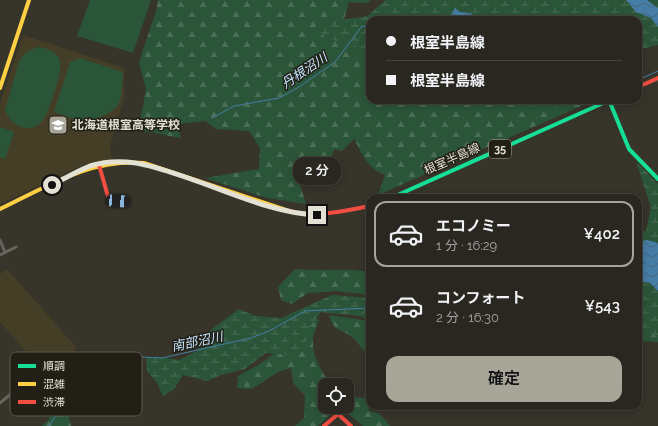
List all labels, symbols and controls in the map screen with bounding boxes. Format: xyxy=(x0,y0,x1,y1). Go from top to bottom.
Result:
text: 根室半島線 xyxy=(410,34,485,52)
water label: 丹根沼川 xyxy=(279,49,332,91)
text: 根室半島線 xyxy=(410,72,485,90)
school or university icon: 北海道根室高等学校 xyxy=(47,114,69,136)
place label: 北海道根室高等学校 xyxy=(72,118,180,132)
street label: 根室半島線 xyxy=(422,140,482,178)
road number: 35 xyxy=(489,140,511,158)
callout: 2 分 xyxy=(293,157,341,185)
text: 2 分 xyxy=(305,163,329,178)
route start xyxy=(43,176,61,194)
car xyxy=(106,194,130,208)
route end xyxy=(308,206,326,224)
icon: car xyxy=(388,216,424,252)
text: エコノミー xyxy=(436,217,511,235)
text: ¥402 xyxy=(584,225,620,243)
text: 1 分 · 16:29 xyxy=(436,238,497,253)
icon: car xyxy=(388,288,424,324)
text: コンフォート xyxy=(436,289,526,307)
text: ¥543 xyxy=(585,297,620,315)
text: 2 分 · 16:30 xyxy=(436,310,499,325)
water label: 南部沼川 xyxy=(170,328,226,354)
legend xyxy=(10,352,142,416)
button: 確定 xyxy=(386,356,622,402)
text: 順調 xyxy=(43,360,65,373)
text: 混雑 xyxy=(43,378,65,391)
map controls xyxy=(318,378,354,414)
button: locate xyxy=(318,378,354,414)
text: 渋滞 xyxy=(43,396,65,409)

